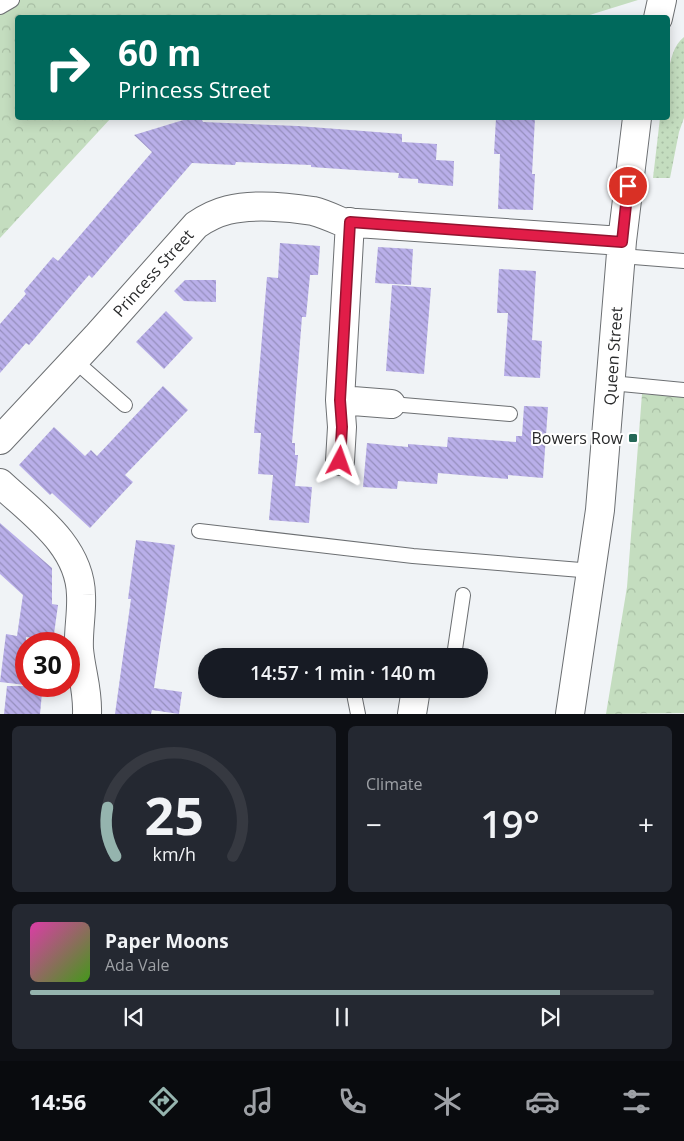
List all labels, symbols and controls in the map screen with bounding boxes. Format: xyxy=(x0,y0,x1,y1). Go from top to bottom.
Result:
text: 60 m xyxy=(118,29,201,76)
icon: right xyxy=(35,35,100,100)
text: Princess Street xyxy=(118,74,270,104)
pin xyxy=(607,165,649,207)
icon: arrive xyxy=(614,172,642,200)
street label: Princess Street xyxy=(108,224,198,322)
street label: Queen Street xyxy=(599,306,627,406)
place label: Bowers Row xyxy=(531,427,624,449)
marker: Bowers Row xyxy=(627,432,639,444)
position arrow xyxy=(313,434,365,486)
speed limit sign: 30 xyxy=(15,632,80,697)
text: 14:57 · 1 min · 140 m xyxy=(250,660,436,686)
text: Climate xyxy=(366,773,423,795)
text: 25 xyxy=(144,779,204,850)
text: 19° xyxy=(480,797,540,849)
text: − xyxy=(366,805,382,843)
text: + xyxy=(638,805,654,843)
text: km/h xyxy=(152,842,196,866)
text: Paper Moons xyxy=(105,928,229,954)
text: Ada Vale xyxy=(105,954,169,976)
icon: previous xyxy=(120,1003,148,1031)
icon: pause xyxy=(328,1003,356,1031)
icon: next xyxy=(536,1003,564,1031)
icon: directions xyxy=(146,1084,181,1119)
icon: music xyxy=(241,1084,276,1119)
icon: phone xyxy=(335,1084,370,1119)
icon: climate xyxy=(430,1084,465,1119)
icon: car xyxy=(525,1084,560,1119)
icon: filters xyxy=(619,1084,654,1119)
text: 14:56 xyxy=(30,1086,86,1116)

